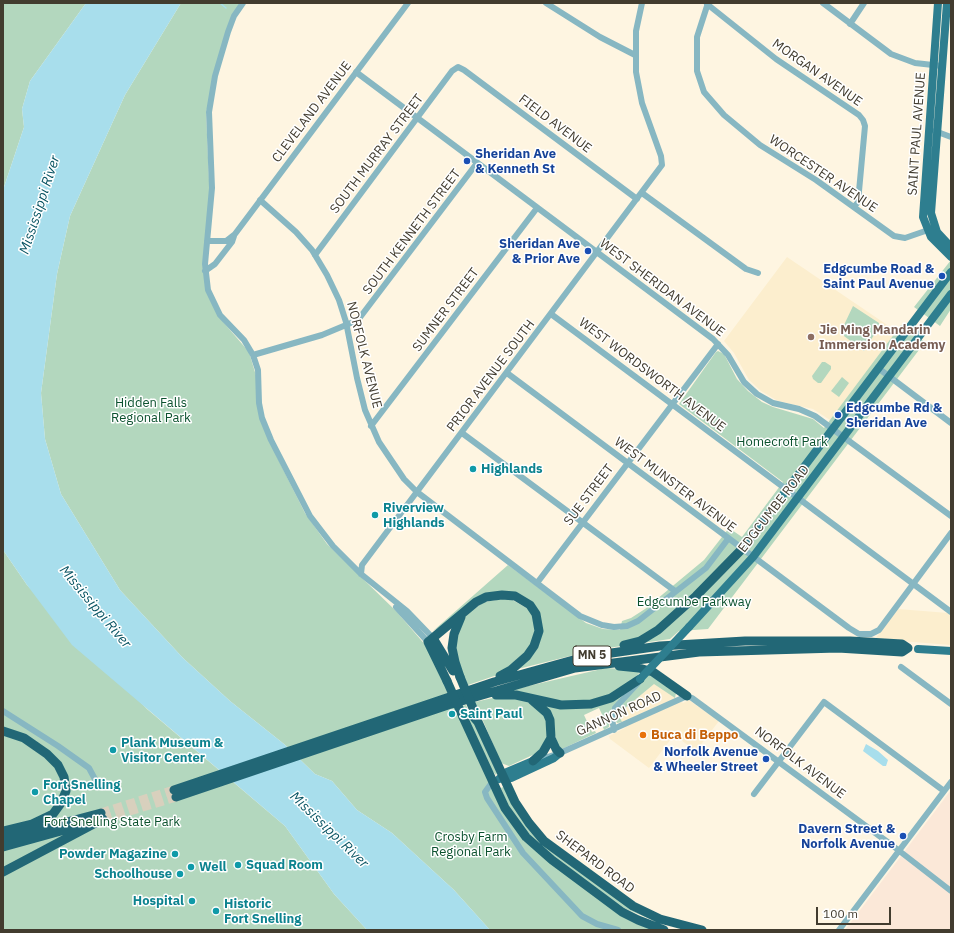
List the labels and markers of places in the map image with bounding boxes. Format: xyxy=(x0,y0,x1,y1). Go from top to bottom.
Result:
place label: Sheridan Ave & Kenneth St xyxy=(475,146,556,177)
marker: Sheridan Ave & Kenneth St xyxy=(462,156,472,166)
place label: Sheridan Ave & Prior Ave xyxy=(499,236,580,267)
marker: Sheridan Ave & Prior Ave xyxy=(583,246,593,256)
place label: Edgcumbe Road & Saint Paul Avenue xyxy=(823,261,934,292)
marker: Edgcumbe Road & Saint Paul Avenue xyxy=(937,271,947,281)
place label: Jie Ming Mandarin Immersion Academy xyxy=(819,322,946,353)
marker: Jie Ming Mandarin Immersion Academy xyxy=(806,332,816,342)
place label: Edgcumbe Rd & Sheridan Ave xyxy=(846,400,942,431)
marker: Edgcumbe Rd & Sheridan Ave xyxy=(833,410,843,420)
place label: Highlands xyxy=(481,461,543,477)
marker: Highlands xyxy=(468,464,478,474)
place label: Riverview Highlands xyxy=(383,500,445,531)
marker: Riverview Highlands xyxy=(370,510,380,520)
place label: Saint Paul xyxy=(460,706,522,722)
marker: Saint Paul xyxy=(447,709,457,719)
place label: Buca di Beppo xyxy=(651,727,738,743)
marker: Buca di Beppo xyxy=(638,730,648,740)
place label: Plank Museum & Visitor Center xyxy=(121,735,223,766)
place label: Norfolk Avenue & Wheeler Street xyxy=(653,744,758,775)
marker: Plank Museum & Visitor Center xyxy=(108,745,118,755)
marker: Norfolk Avenue & Wheeler Street xyxy=(761,754,771,764)
place label: Fort Snelling Chapel xyxy=(43,777,120,808)
marker: Fort Snelling Chapel xyxy=(30,787,40,797)
place label: Davern Street & Norfolk Avenue xyxy=(798,821,895,852)
marker: Davern Street & Norfolk Avenue xyxy=(898,831,908,841)
place label: Powder Magazine xyxy=(59,846,167,862)
marker: Powder Magazine xyxy=(170,849,180,859)
place label: Squad Room xyxy=(246,857,323,873)
place label: Well xyxy=(199,859,226,875)
marker: Squad Room xyxy=(233,860,243,870)
marker: Well xyxy=(186,862,196,872)
place label: Schoolhouse xyxy=(94,866,172,882)
marker: Schoolhouse xyxy=(175,869,185,879)
place label: Hospital xyxy=(133,893,184,909)
marker: Hospital xyxy=(187,896,197,906)
place label: Historic Fort Snelling xyxy=(224,896,301,927)
marker: Historic Fort Snelling xyxy=(211,906,221,916)

